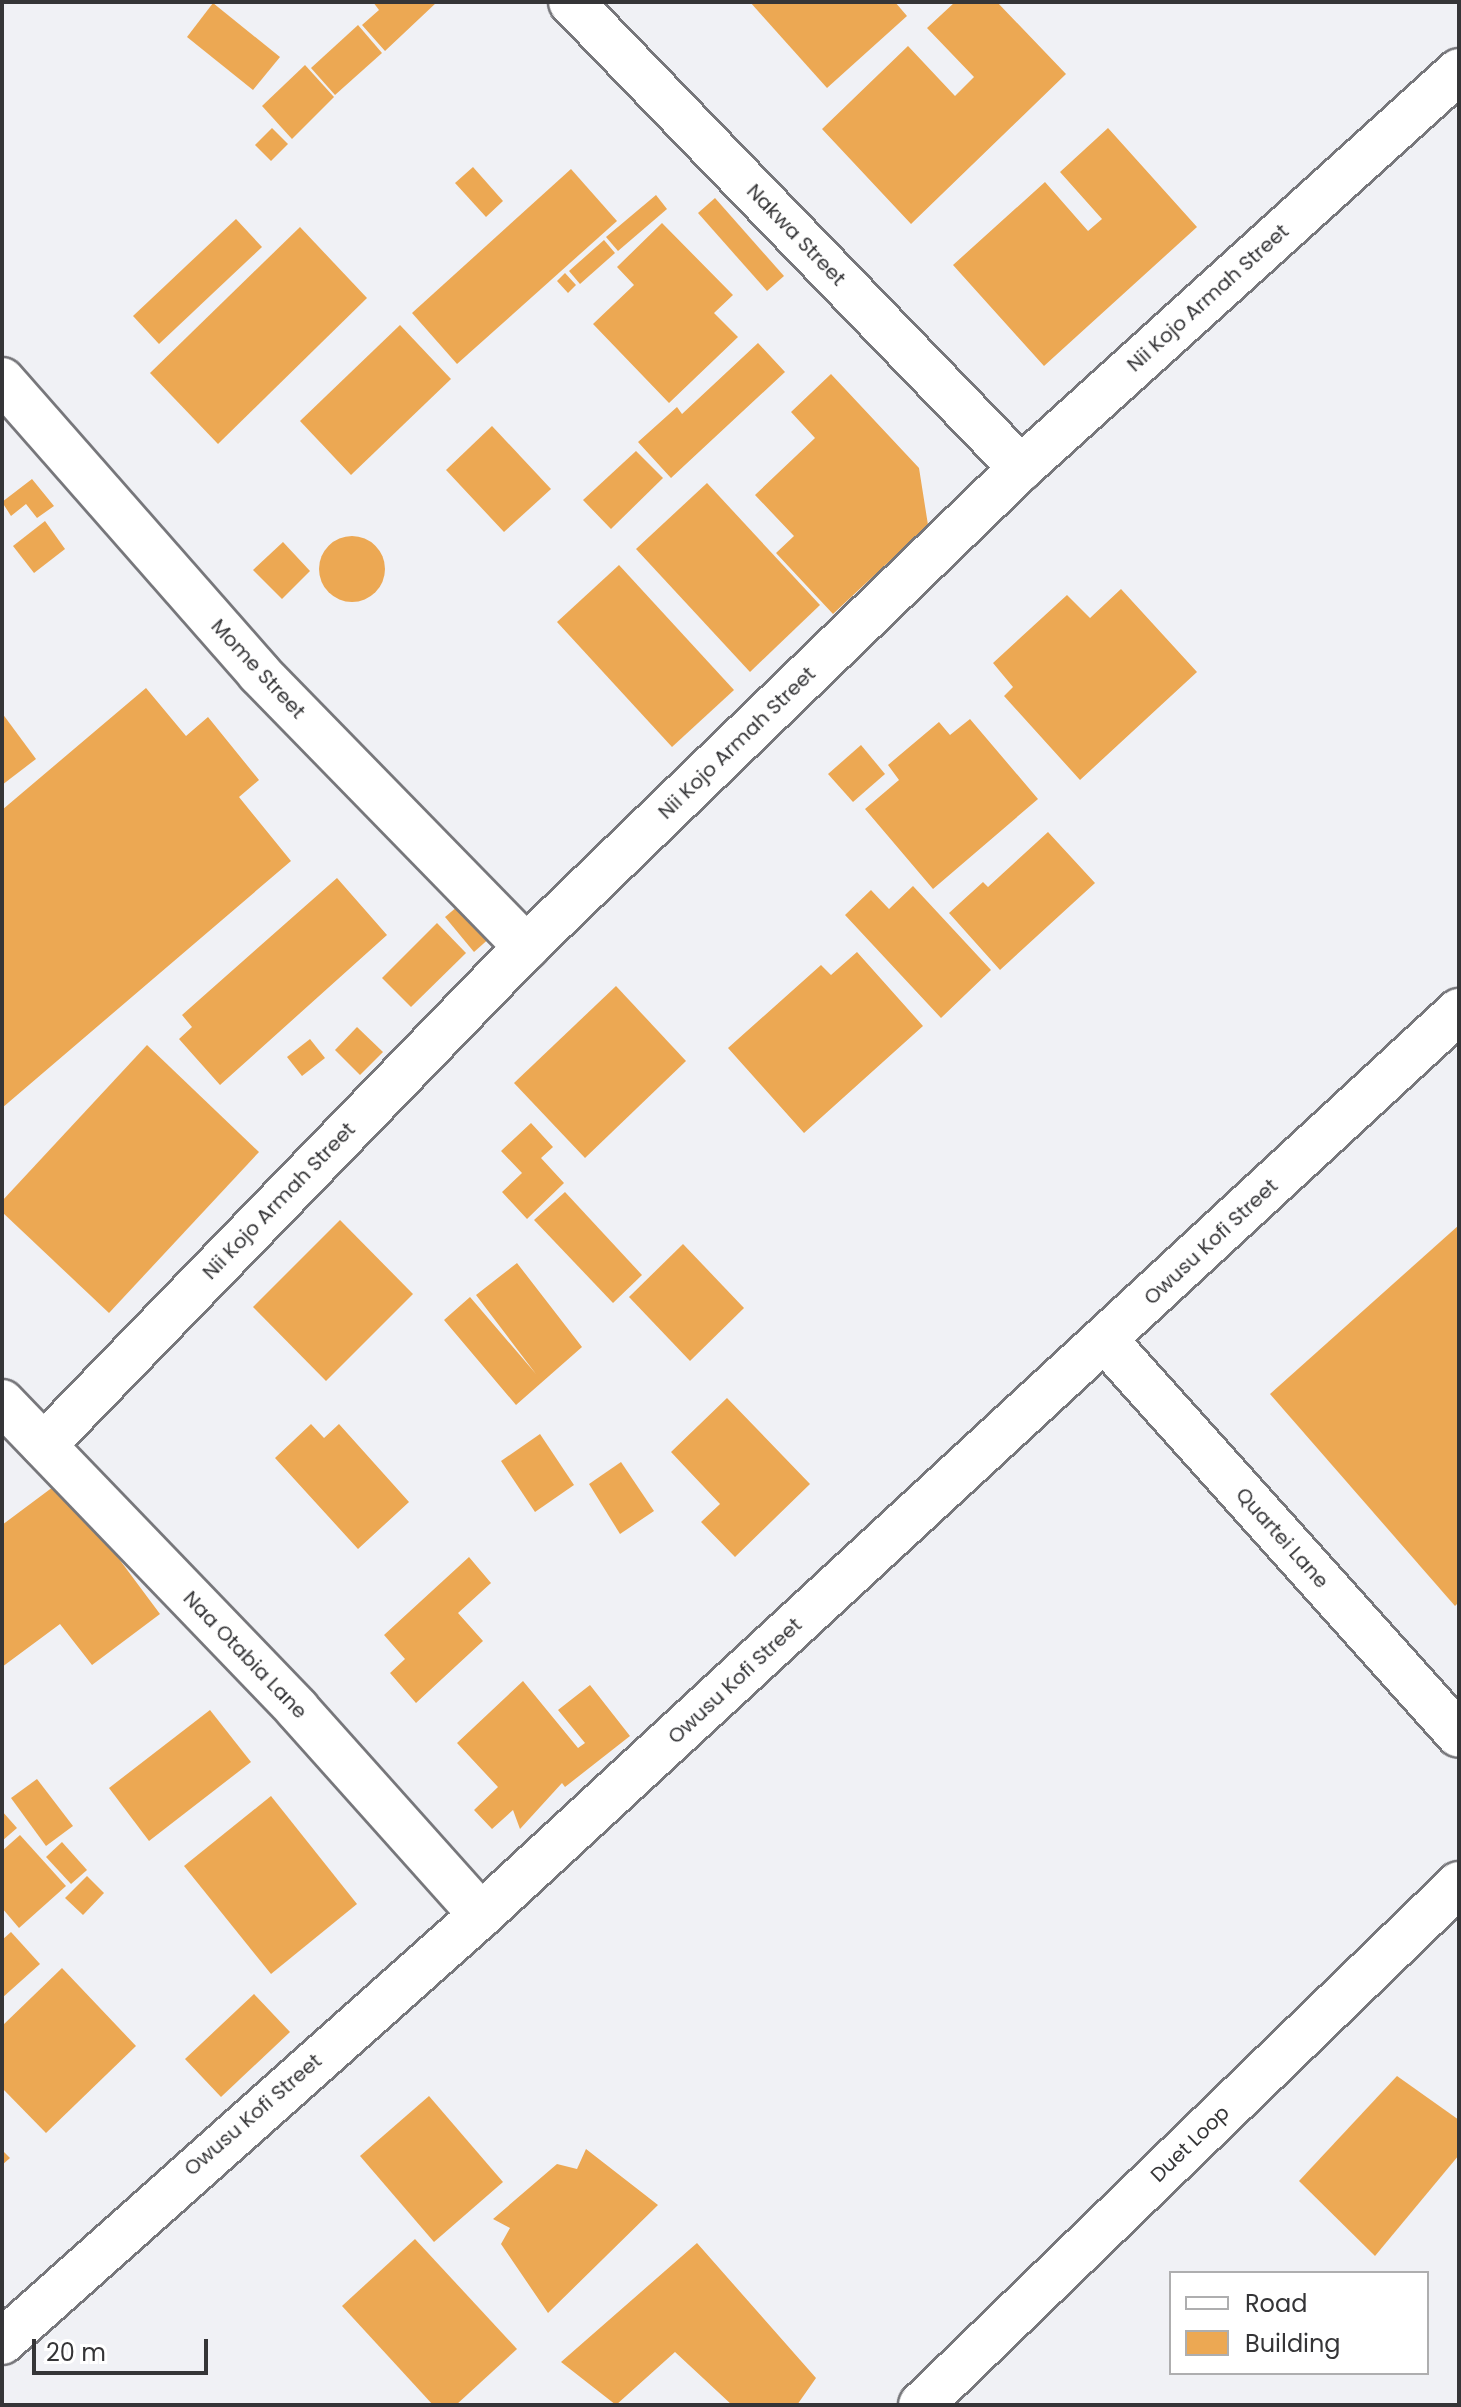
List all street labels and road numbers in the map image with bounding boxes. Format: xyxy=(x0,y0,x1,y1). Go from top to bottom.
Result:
street label: Nakwa Street xyxy=(742,179,850,291)
street label: Nii Kojo Armah Street xyxy=(1122,219,1294,377)
street label: Mome Street xyxy=(206,614,310,724)
street label: Nii Kojo Armah Street xyxy=(654,662,820,824)
street label: Nii Kojo Armah Street xyxy=(198,1118,360,1284)
street label: Owusu Kofi Street xyxy=(1139,1174,1283,1310)
street label: Quartei Lane xyxy=(1231,1483,1333,1593)
street label: Naa Otabia Lane xyxy=(178,1586,312,1724)
street label: Owusu Kofi Street xyxy=(663,1613,807,1749)
street label: Owusu Kofi Street xyxy=(180,2049,326,2181)
street label: Duet Loop xyxy=(1146,2101,1234,2187)

